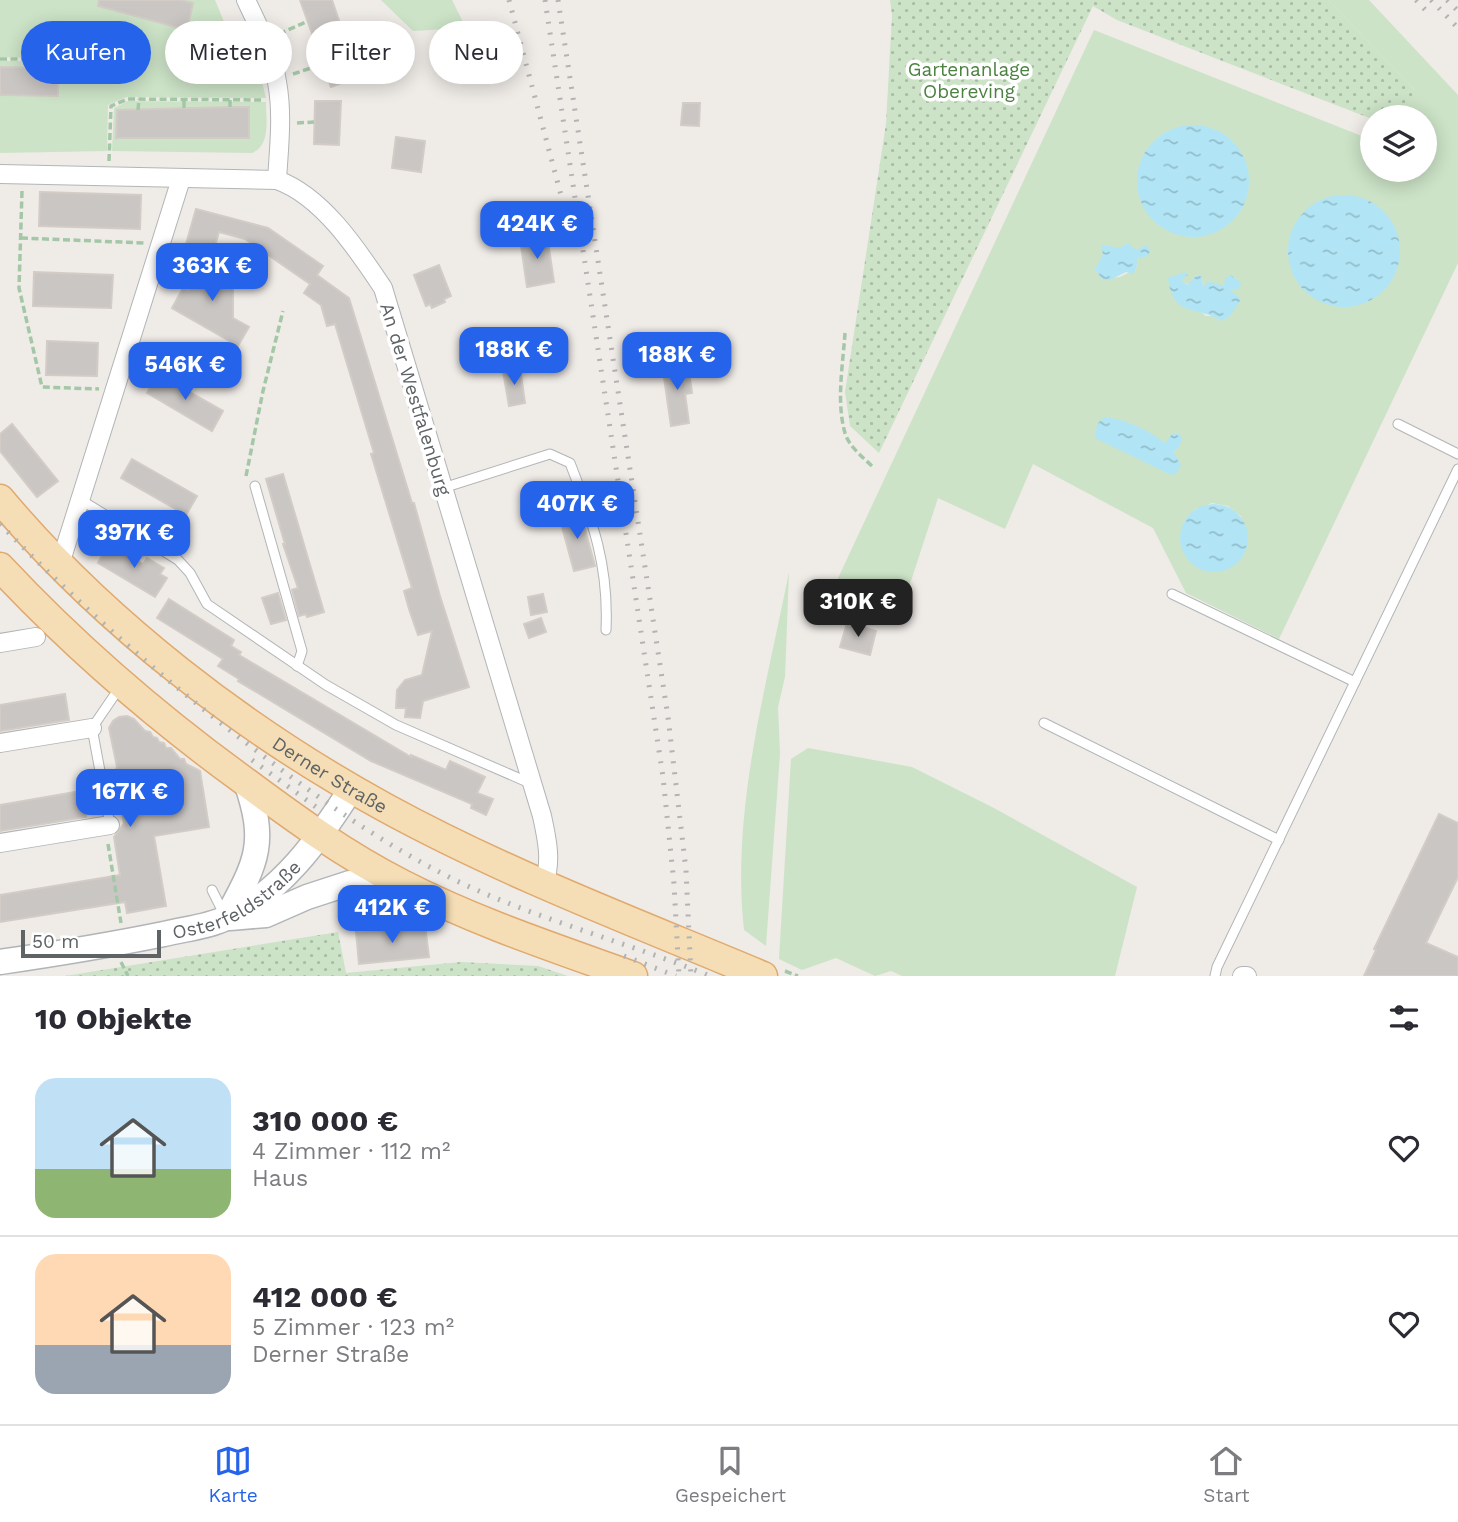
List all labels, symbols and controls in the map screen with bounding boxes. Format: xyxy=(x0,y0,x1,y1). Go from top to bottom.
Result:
chip: Kaufen xyxy=(21,21,151,84)
chip: Mieten xyxy=(165,21,292,84)
chip: Filter xyxy=(306,21,415,84)
chip: Neu xyxy=(429,21,523,84)
park label: Gartenanlage Obereving xyxy=(908,58,1030,103)
map controls xyxy=(1360,105,1437,182)
button: layers xyxy=(1360,105,1437,182)
pin: 424K € xyxy=(480,202,594,261)
text: 424K € xyxy=(496,210,578,237)
pin: 363K € xyxy=(155,244,269,303)
text: 363K € xyxy=(172,252,252,279)
street label: An der Westfalenburg xyxy=(375,300,456,499)
pin: 188K € xyxy=(457,328,571,387)
pin: 188K € xyxy=(620,332,734,392)
text: 188K € xyxy=(475,336,553,363)
text: 188K € xyxy=(638,341,716,368)
pin: 546K € xyxy=(128,342,242,402)
text: 546K € xyxy=(145,351,225,378)
pin: 407K € xyxy=(520,482,634,541)
text: 407K € xyxy=(536,490,618,517)
pin: 397K € xyxy=(77,510,191,570)
text: 397K € xyxy=(94,519,174,546)
pin: 310K € xyxy=(801,580,915,639)
text: 310K € xyxy=(820,588,896,615)
street label: Derner Straße xyxy=(268,731,391,818)
pin: 167K € xyxy=(73,770,187,829)
text: 167K € xyxy=(92,778,168,805)
street label: Osterfeldstraße xyxy=(170,856,306,944)
pin: 412K € xyxy=(335,886,449,945)
text: 412K € xyxy=(354,894,430,921)
scale bar xyxy=(21,927,161,959)
text: 50 m xyxy=(32,930,79,953)
icon: filters xyxy=(1385,999,1423,1037)
text: 10 Objekte xyxy=(35,1001,192,1036)
text: 310 000 € xyxy=(252,1103,398,1138)
icon: home xyxy=(91,1106,175,1190)
icon: heart xyxy=(1385,1129,1423,1167)
text: 4 Zimmer · 112 m² xyxy=(252,1138,450,1165)
text: Haus xyxy=(252,1165,308,1192)
text: 412 000 € xyxy=(252,1279,398,1314)
icon: home xyxy=(91,1282,175,1366)
icon: heart xyxy=(1385,1305,1423,1343)
text: 5 Zimmer · 123 m² xyxy=(252,1314,454,1341)
text: Derner Straße xyxy=(252,1341,409,1368)
tab: Karte xyxy=(209,1442,258,1507)
tab: Gespeichert xyxy=(675,1442,786,1507)
tab: Start xyxy=(1203,1442,1249,1507)

